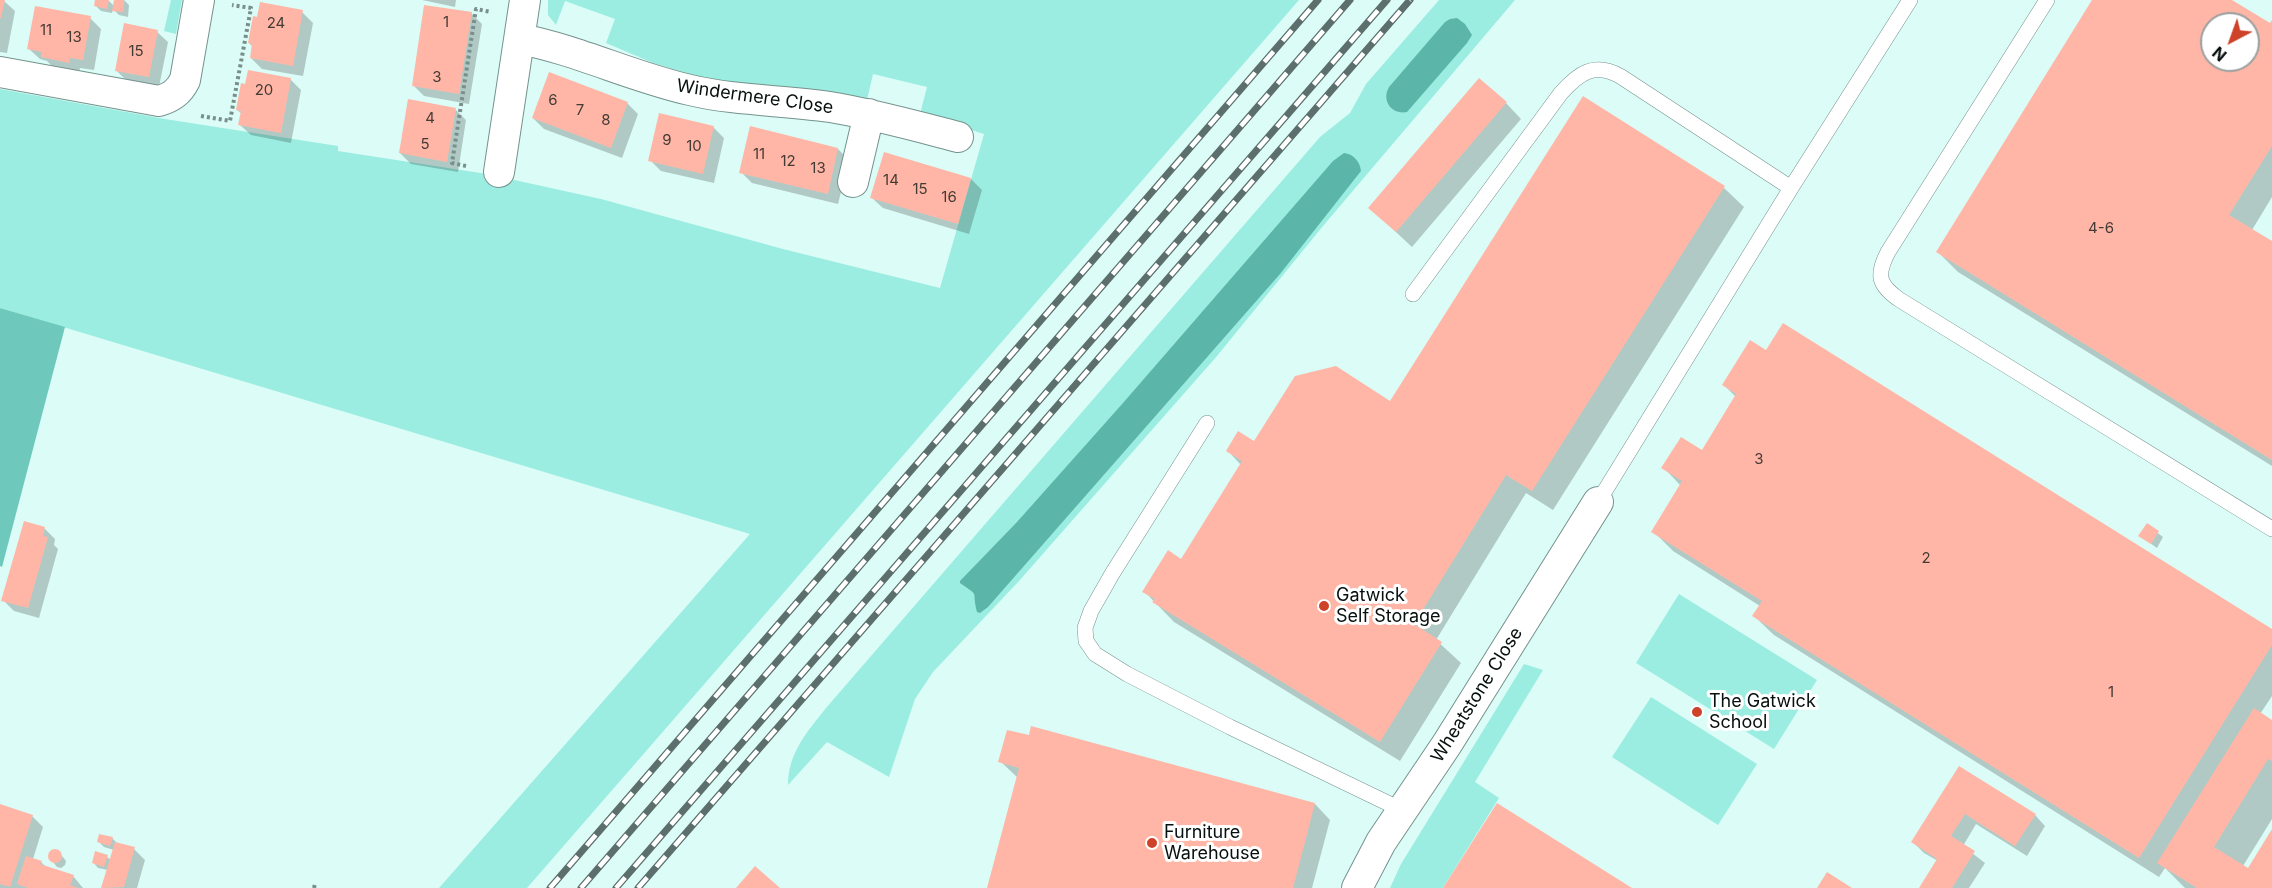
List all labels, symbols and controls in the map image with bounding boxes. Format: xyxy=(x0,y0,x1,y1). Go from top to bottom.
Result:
north arrow xyxy=(2200,12,2260,72)
house number: 1 xyxy=(443,13,449,31)
house number: 24 xyxy=(267,14,285,32)
house number: 11 xyxy=(40,21,52,39)
house number: 13 xyxy=(66,28,82,46)
house number: 15 xyxy=(128,42,144,60)
text: N xyxy=(2208,43,2231,66)
house number: 3 xyxy=(432,68,442,86)
street label: Windermere Close xyxy=(675,75,835,119)
house number: 20 xyxy=(255,81,273,99)
house number: 6 xyxy=(548,91,558,109)
house number: 7 xyxy=(576,101,584,119)
house number: 4 xyxy=(425,109,435,127)
house number: 8 xyxy=(601,111,611,129)
house number: 9 xyxy=(662,131,672,149)
house number: 5 xyxy=(420,135,430,153)
house number: 10 xyxy=(686,137,702,155)
house number: 11 xyxy=(753,145,765,163)
house number: 12 xyxy=(780,152,796,170)
house number: 13 xyxy=(810,159,826,177)
house number: 14 xyxy=(883,171,899,189)
house number: 15 xyxy=(912,180,928,198)
house number: 16 xyxy=(941,188,957,206)
house number: 4-6 xyxy=(2088,219,2114,237)
house number: 3 xyxy=(1754,450,1764,468)
house number: 2 xyxy=(1921,549,1931,567)
place label: Gatwick Self Storage xyxy=(1336,585,1441,628)
marker: Gatwick Self Storage xyxy=(1317,599,1331,613)
street label: Wheatstone Close xyxy=(1427,623,1527,767)
house number: 1 xyxy=(2108,683,2114,701)
place label: The Gatwick School xyxy=(1709,691,1816,734)
marker: The Gatwick School xyxy=(1690,705,1704,719)
place label: Furniture Warehouse xyxy=(1164,822,1260,864)
marker: Furniture Warehouse xyxy=(1145,836,1159,850)

